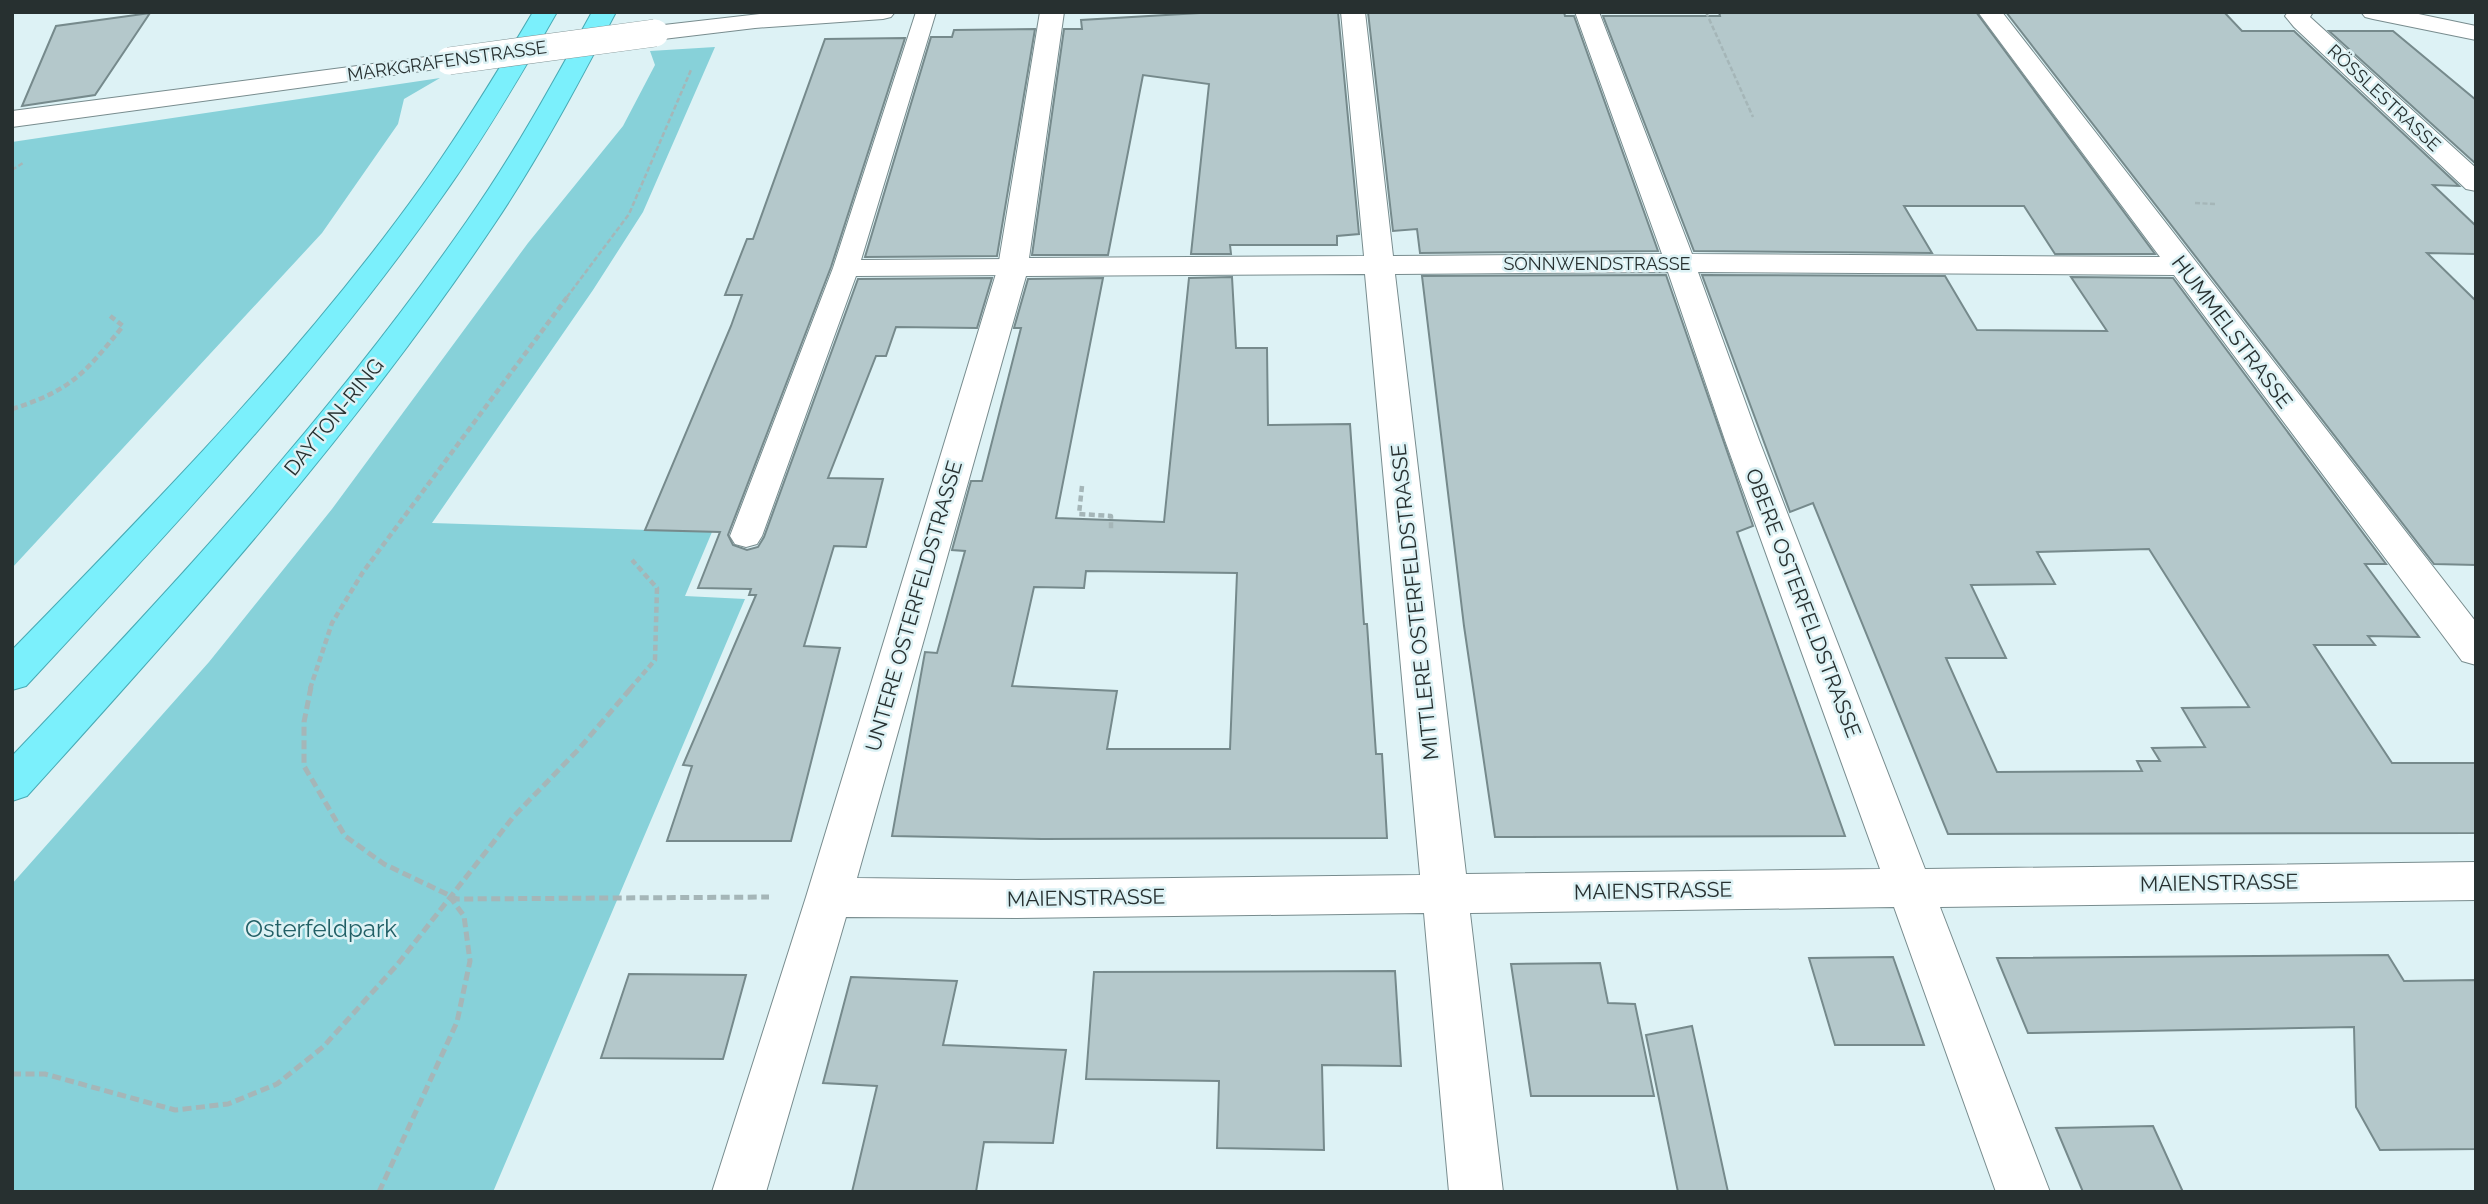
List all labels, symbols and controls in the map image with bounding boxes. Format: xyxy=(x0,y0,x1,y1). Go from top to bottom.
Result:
street label: MARKGRAFENSTRASSE xyxy=(346,36,548,85)
street label: RÖSSLESTRASSE xyxy=(2323,40,2445,155)
street label: HUMMELSTRASSE xyxy=(2167,250,2298,413)
street label: SONNWENDSTRASSE xyxy=(1503,253,1691,274)
street label: DAYTON-RING xyxy=(279,353,389,481)
street label: MITTLERE OSTERFELDSTRASSE xyxy=(1385,443,1444,761)
street label: UNTERE OSTERFELDSTRASSE xyxy=(860,458,967,754)
street label: OBERE OSTERFELDSTRASSE xyxy=(1741,465,1866,741)
street label: MAIENSTRASSE xyxy=(2140,869,2298,896)
street label: MAIENSTRASSE xyxy=(1574,877,1732,904)
street label: MAIENSTRASSE xyxy=(1007,884,1165,911)
park label: Osterfeldpark xyxy=(245,914,397,943)

